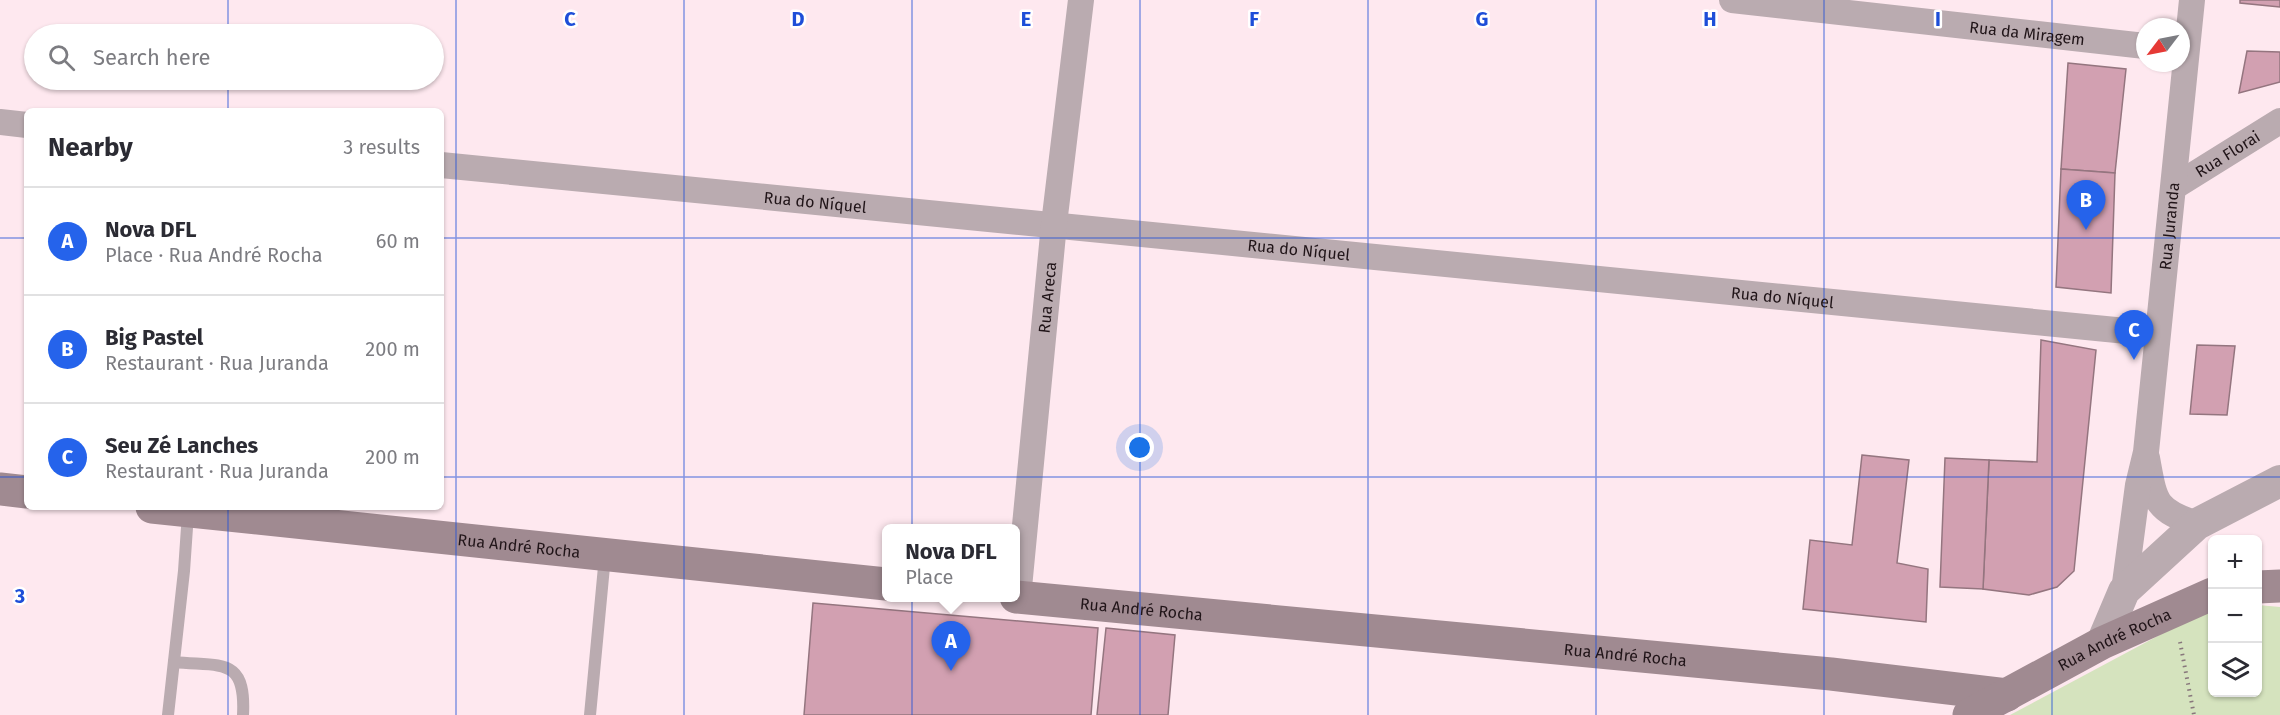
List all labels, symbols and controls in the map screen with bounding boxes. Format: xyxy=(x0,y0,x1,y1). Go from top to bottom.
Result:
text: C xyxy=(564,7,576,31)
text: D xyxy=(791,7,805,31)
text: E xyxy=(1021,7,1031,31)
text: F xyxy=(1249,7,1259,31)
text: G xyxy=(1476,7,1488,31)
text: H xyxy=(1703,7,1717,31)
text: I xyxy=(1935,7,1941,31)
street label: Rua da Miragem xyxy=(1968,17,2086,49)
north arrow xyxy=(2136,18,2190,72)
search box xyxy=(24,24,444,90)
icon: search xyxy=(45,41,78,74)
text: Search here xyxy=(93,44,211,71)
street label: Rua Florai xyxy=(2192,126,2263,181)
text: Nearby xyxy=(48,132,133,163)
text: 3 results xyxy=(343,135,420,159)
pin: B xyxy=(2066,180,2106,230)
street label: Rua Juranda xyxy=(2155,181,2183,271)
street label: Rua do Níquel xyxy=(763,187,868,216)
text: Nova DFL xyxy=(105,216,197,243)
text: A xyxy=(62,229,73,253)
text: 60 m xyxy=(376,229,420,253)
street label: Rua do Níquel xyxy=(1247,235,1351,264)
text: Place · Rua André Rocha xyxy=(105,243,323,267)
street label: Rua Areca xyxy=(1034,261,1060,334)
street label: Rua do Níquel xyxy=(1730,283,1835,312)
pin: C xyxy=(2114,310,2154,360)
text: Big Pastel xyxy=(105,324,203,351)
text: B xyxy=(61,337,74,361)
text: 200 m xyxy=(365,337,420,361)
text: Restaurant · Rua Juranda xyxy=(105,351,329,375)
text: Seu Zé Lanches xyxy=(105,432,258,459)
your location xyxy=(1125,433,1154,462)
text: C xyxy=(62,445,73,469)
text: 200 m xyxy=(365,445,420,469)
text: Restaurant · Rua Juranda xyxy=(105,459,329,483)
popup xyxy=(882,524,1020,602)
street label: Rua André Rocha xyxy=(457,530,581,561)
map controls xyxy=(2208,535,2262,697)
button: + xyxy=(2208,535,2262,589)
text: Nova DFL xyxy=(905,538,997,565)
text: Place xyxy=(905,565,953,589)
text: 3 xyxy=(14,584,25,608)
button: − xyxy=(2208,589,2262,643)
street label: Rua André Rocha xyxy=(1079,594,1204,624)
street label: Rua André Rocha xyxy=(2054,604,2174,675)
pin: A xyxy=(932,622,970,671)
street label: Rua André Rocha xyxy=(1563,639,1688,670)
button: layers xyxy=(2208,643,2262,697)

